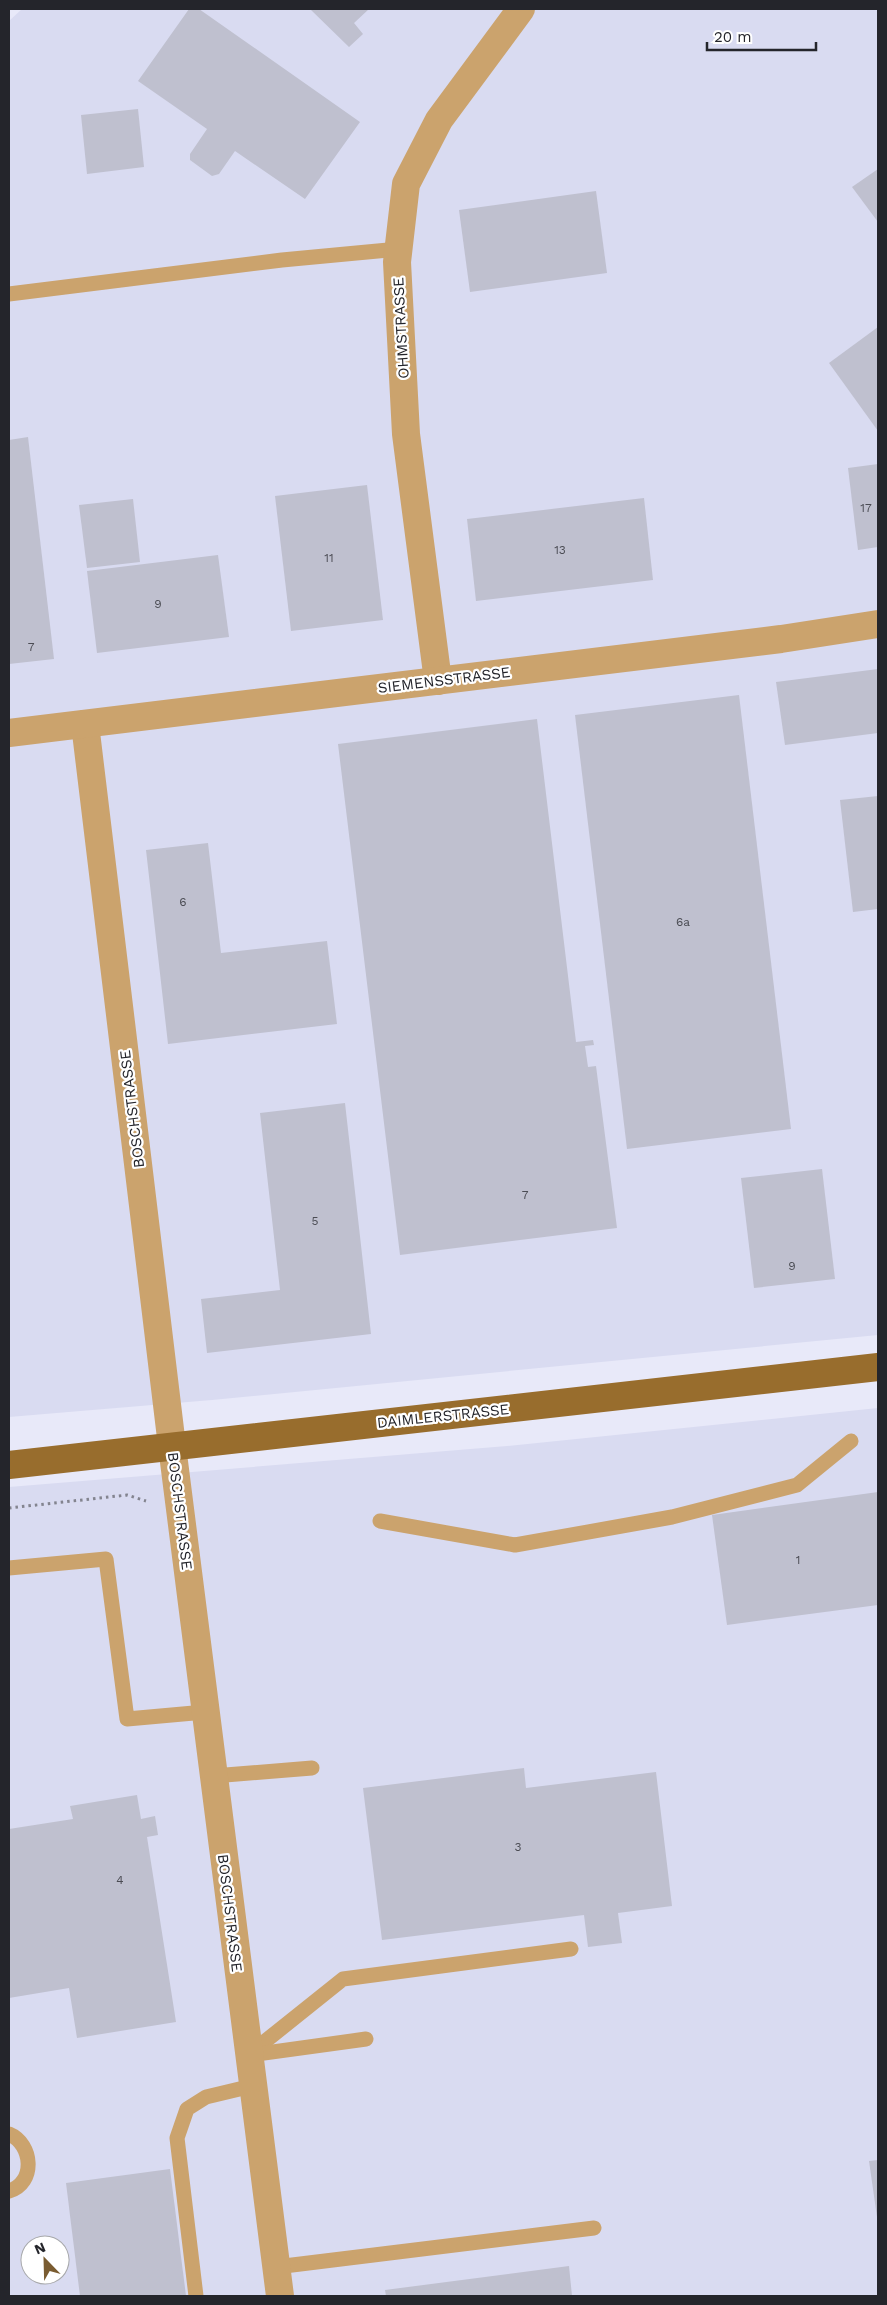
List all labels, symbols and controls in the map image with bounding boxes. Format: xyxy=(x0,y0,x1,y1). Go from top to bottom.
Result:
scale bar xyxy=(707,20,816,52)
text: 20 m xyxy=(714,28,752,46)
street label: OHMSTRASSE xyxy=(389,277,413,379)
house number: 17 xyxy=(860,501,872,515)
house number: 13 xyxy=(554,543,566,557)
house number: 11 xyxy=(324,551,334,565)
house number: 9 xyxy=(154,597,162,611)
house number: 7 xyxy=(28,640,35,654)
street label: SIEMENSSTRASSE xyxy=(377,663,511,697)
house number: 6 xyxy=(179,895,187,909)
house number: 6a xyxy=(676,915,690,929)
street label: BOSCHSTRASSE xyxy=(116,1049,148,1169)
house number: 7 xyxy=(522,1188,529,1202)
house number: 5 xyxy=(312,1214,319,1228)
house number: 9 xyxy=(788,1259,796,1273)
street label: DAIMLERSTRASSE xyxy=(376,1400,510,1432)
street label: BOSCHSTRASSE xyxy=(164,1451,196,1571)
house number: 1 xyxy=(796,1553,800,1567)
house number: 3 xyxy=(515,1840,522,1854)
street label: BOSCHSTRASSE xyxy=(214,1853,246,1973)
house number: 4 xyxy=(116,1873,124,1887)
north arrow xyxy=(20,2235,70,2285)
text: N xyxy=(32,2239,48,2257)

